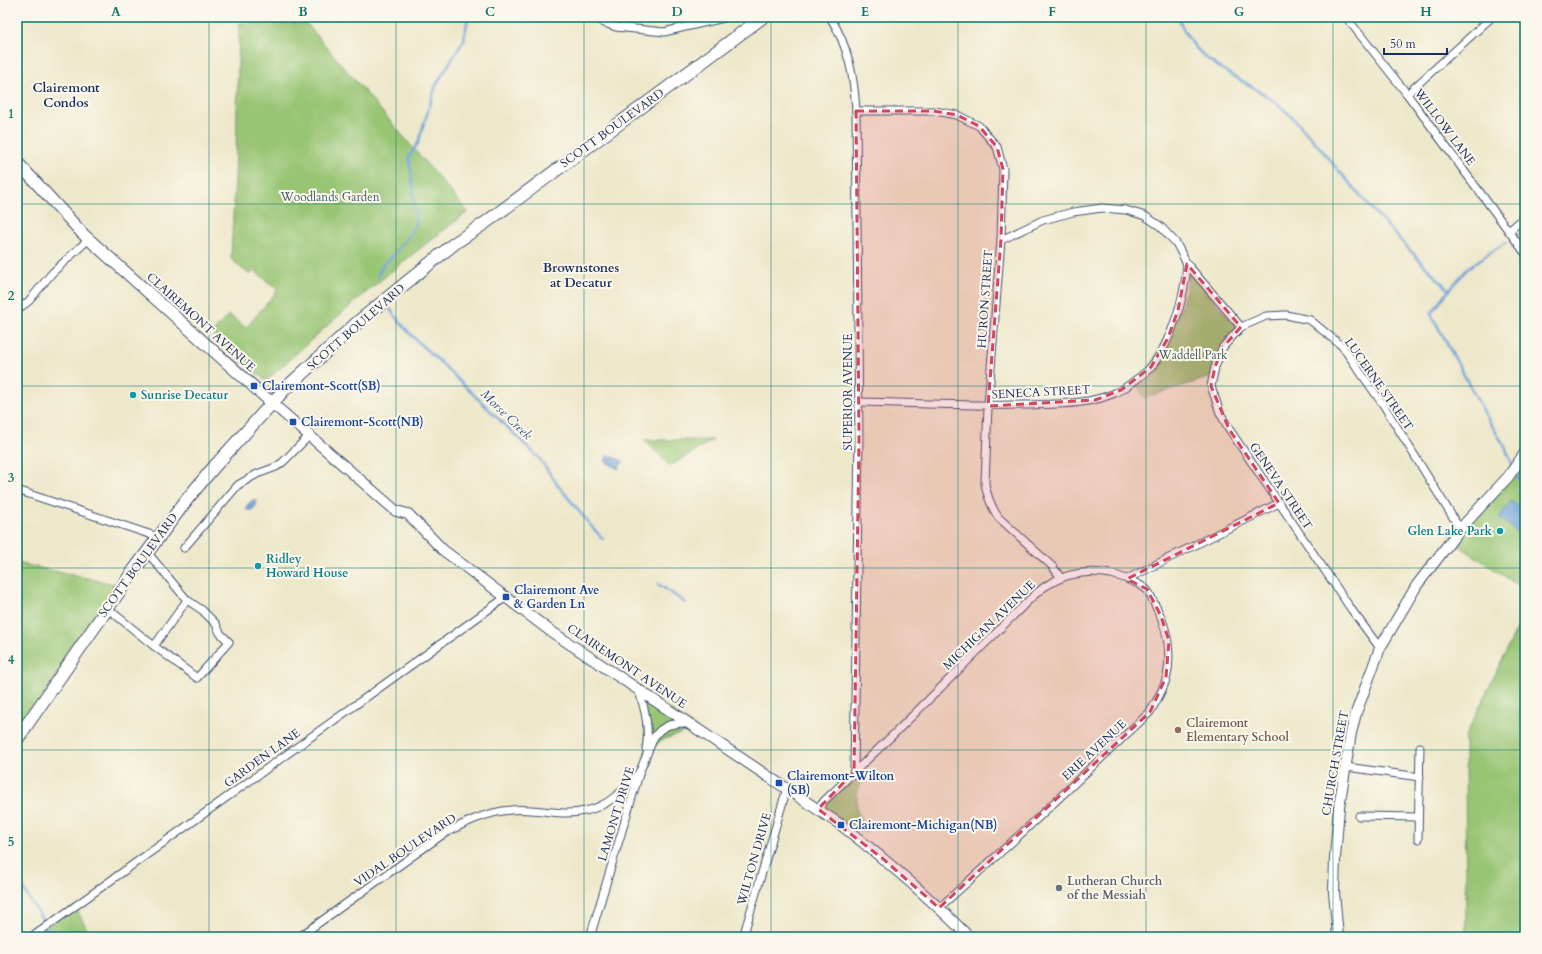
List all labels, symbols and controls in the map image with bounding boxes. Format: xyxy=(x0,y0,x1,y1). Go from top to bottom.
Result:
text: A xyxy=(111,3,121,21)
text: B xyxy=(298,3,308,21)
text: C xyxy=(485,3,495,21)
text: D xyxy=(671,3,683,21)
text: E xyxy=(861,3,869,21)
text: F xyxy=(1048,3,1056,21)
text: G xyxy=(1234,3,1245,21)
text: H xyxy=(1420,3,1432,21)
scale bar xyxy=(1384,30,1447,56)
text: 50 m xyxy=(1390,36,1417,52)
district label: Clairemont Condos xyxy=(32,79,100,112)
street label: SCOTT BOULEVARD xyxy=(557,85,667,171)
street label: WILLOW LANE xyxy=(1410,85,1479,169)
text: 1 xyxy=(8,105,14,123)
park label: Woodlands Garden xyxy=(279,189,380,205)
street label: HURON STREET xyxy=(974,249,996,349)
district label: Brownstones at Decatur xyxy=(543,259,620,292)
street label: CLAIREMONT AVENUE xyxy=(143,269,259,375)
street label: SCOTT BOULEVARD xyxy=(304,280,409,374)
text: 2 xyxy=(8,287,15,305)
street label: SUPERIOR AVENUE xyxy=(840,334,856,450)
street label: LUCERNE STREET xyxy=(1341,335,1417,434)
park label: Waddell Park xyxy=(1157,347,1228,363)
place label: Clairemont-Scott(SB) xyxy=(262,378,381,394)
marker: Clairemont-Scott(SB) xyxy=(249,381,259,391)
street label: SENECA STREET xyxy=(991,381,1091,403)
water label: Morse Creek xyxy=(477,386,537,444)
place label: Sunrise Decatur xyxy=(141,387,229,403)
marker: Sunrise Decatur xyxy=(128,390,138,400)
place label: Clairemont-Scott(NB) xyxy=(301,414,424,430)
marker: Clairemont-Scott(NB) xyxy=(288,417,298,427)
street label: GENEVA STREET xyxy=(1246,439,1316,533)
text: 3 xyxy=(8,469,15,487)
street label: SCOTT BOULEVARD xyxy=(95,510,181,620)
place label: Glen Lake Park xyxy=(1408,523,1493,539)
marker: Glen Lake Park xyxy=(1495,526,1505,536)
place label: Ridley Howard House xyxy=(266,551,348,581)
marker: Ridley Howard House xyxy=(253,561,263,571)
street label: MICHIGAN AVENUE xyxy=(939,577,1039,673)
place label: Clairemont Ave & Garden Ln xyxy=(514,582,599,612)
marker: Clairemont Ave & Garden Ln xyxy=(501,592,511,602)
street label: CLAIREMONT AVENUE xyxy=(564,620,690,712)
text: 4 xyxy=(8,651,15,669)
street label: CHURCH STREET xyxy=(1318,709,1352,817)
place label: Clairemont Elementary School xyxy=(1186,715,1289,745)
street label: ERIE AVENUE xyxy=(1058,716,1130,784)
street label: GARDEN LANE xyxy=(221,725,303,791)
marker: Clairemont Elementary School xyxy=(1173,725,1183,735)
street label: LAMONT DRIVE xyxy=(594,765,638,863)
place label: Clairemont-Wilton (SB) xyxy=(787,768,894,798)
marker: Clairemont-Wilton (SB) xyxy=(774,778,784,788)
street label: VIDAL BOULEVARD xyxy=(351,810,459,890)
street label: WILTON DRIVE xyxy=(733,811,775,908)
place label: Clairemont-Michigan(NB) xyxy=(849,817,997,833)
marker: Clairemont-Michigan(NB) xyxy=(836,820,846,830)
text: 5 xyxy=(8,833,14,851)
place label: Lutheran Church of the Messiah xyxy=(1067,873,1163,903)
marker: Lutheran Church of the Messiah xyxy=(1054,883,1064,893)

